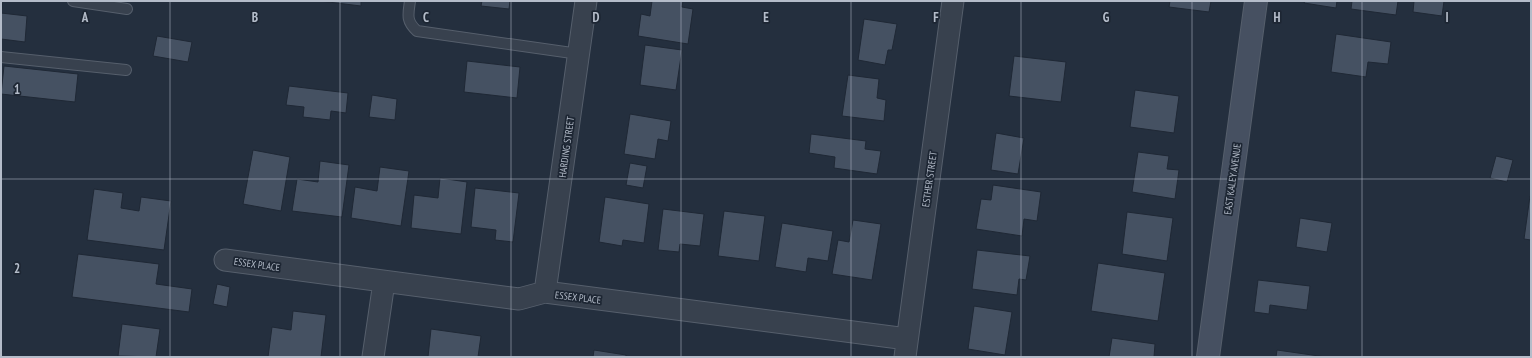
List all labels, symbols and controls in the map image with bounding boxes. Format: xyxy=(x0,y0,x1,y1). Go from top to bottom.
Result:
text: A xyxy=(81,9,89,26)
text: B xyxy=(252,9,258,26)
text: C xyxy=(423,9,429,26)
text: D xyxy=(593,9,600,26)
text: E xyxy=(763,9,769,26)
text: F xyxy=(933,9,939,26)
text: G xyxy=(1103,9,1110,26)
text: H xyxy=(1274,9,1281,26)
text: I xyxy=(1445,9,1449,26)
text: 1 xyxy=(14,81,20,98)
street label: HARDING STREET xyxy=(556,115,577,178)
street label: EAST KALEY AVENUE xyxy=(1221,143,1244,216)
street label: ESTHER STREET xyxy=(919,150,940,208)
street label: ESSEX PLACE xyxy=(233,255,281,274)
text: 2 xyxy=(14,260,20,277)
street label: ESSEX PLACE xyxy=(554,288,602,307)

